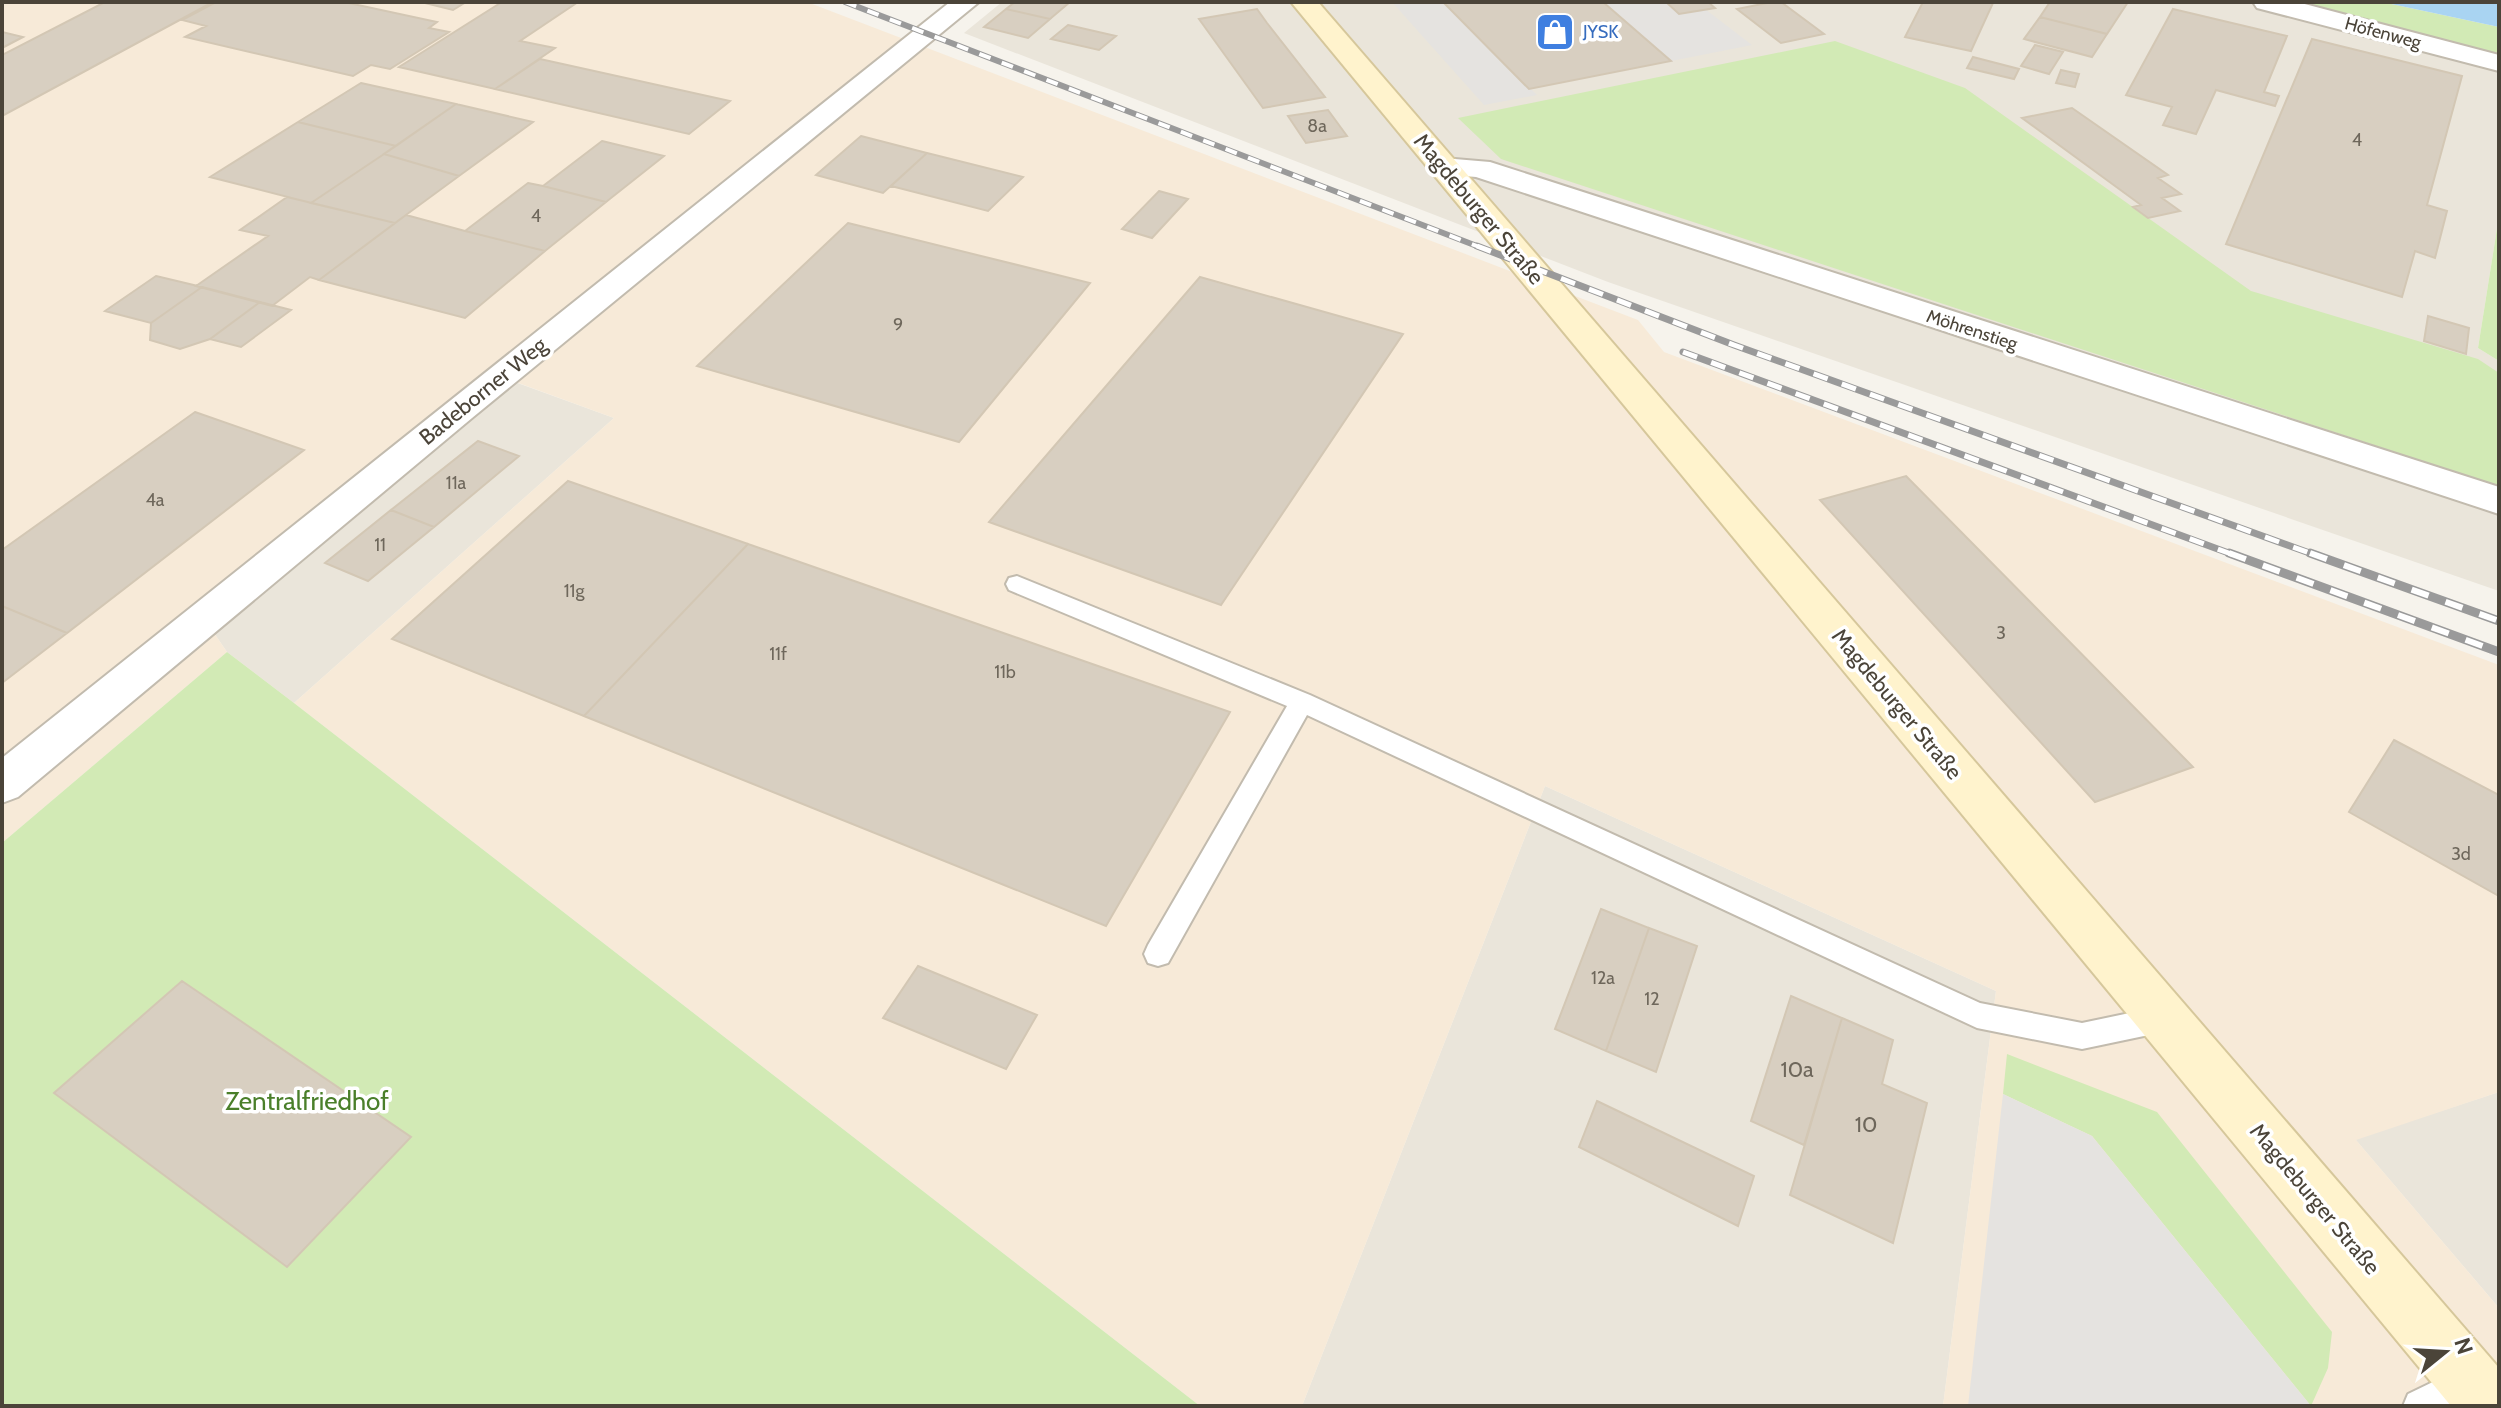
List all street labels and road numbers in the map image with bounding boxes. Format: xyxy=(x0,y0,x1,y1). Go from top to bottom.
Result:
street label: Höfenweg xyxy=(2342,12,2425,54)
street label: Magdeburger Straße xyxy=(1408,128,1550,290)
street label: Möhrenstieg xyxy=(1924,305,2021,355)
street label: Badeborner Weg xyxy=(414,331,553,451)
street label: Magdeburger Straße xyxy=(1826,623,1968,785)
street label: Magdeburger Straße xyxy=(2244,1118,2386,1280)

